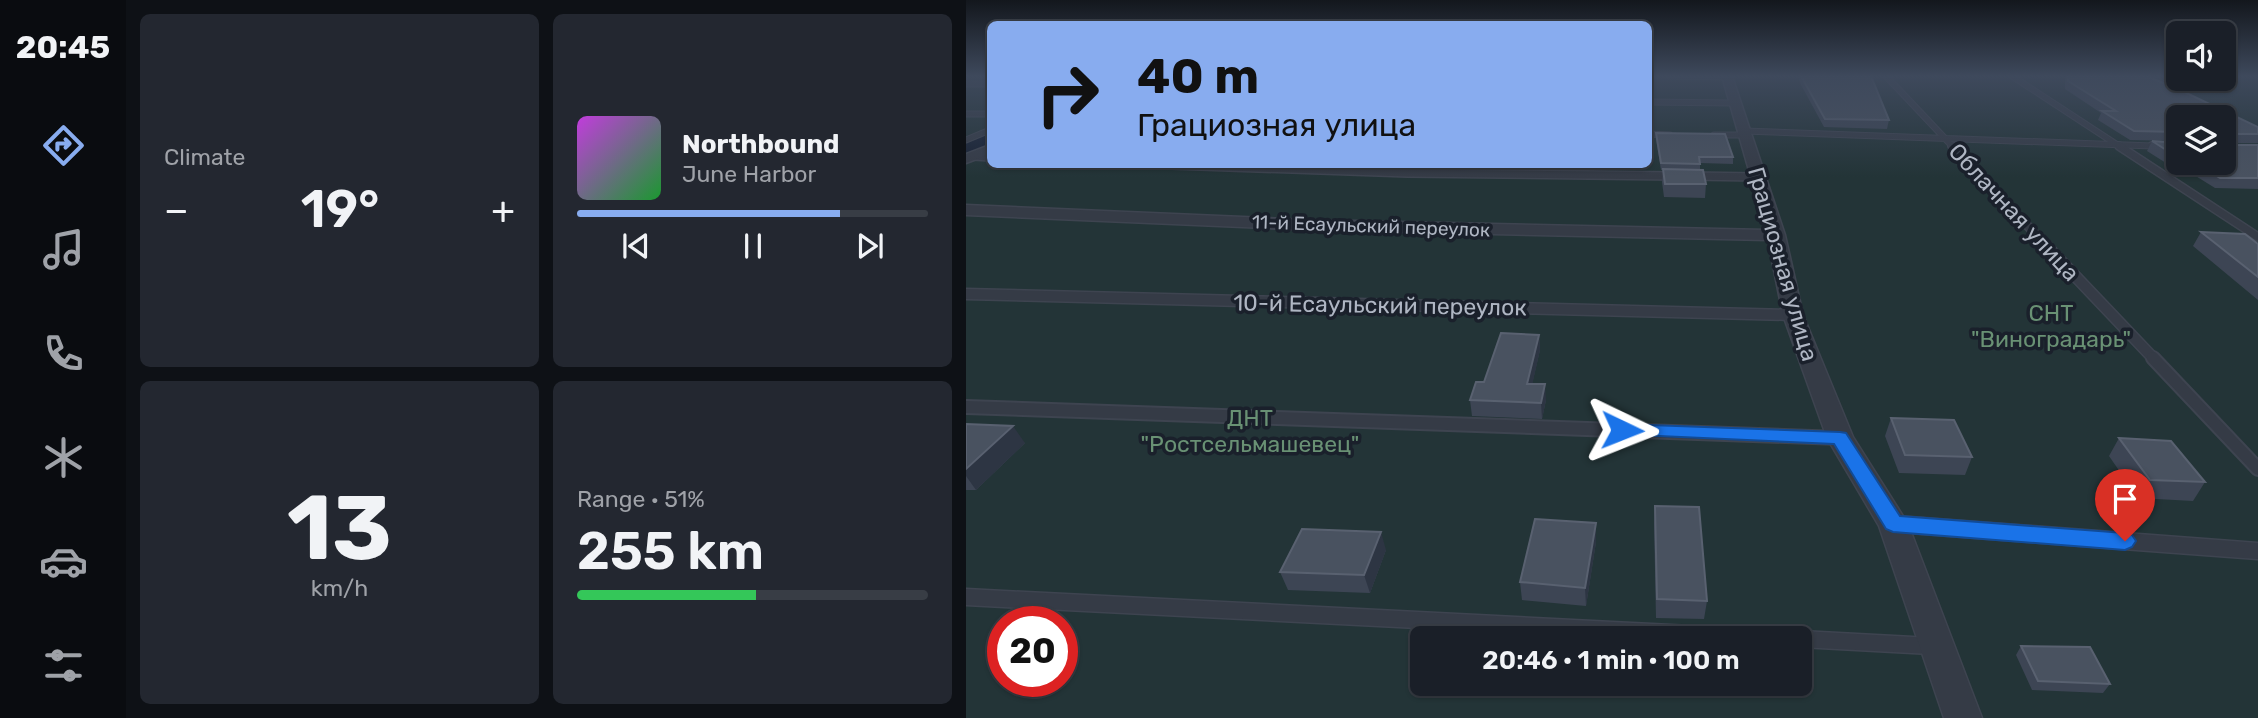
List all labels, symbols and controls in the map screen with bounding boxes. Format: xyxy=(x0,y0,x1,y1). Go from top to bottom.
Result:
map controls xyxy=(2166,21,2236,175)
button: sound xyxy=(2166,21,2236,91)
text: 20:45 xyxy=(16,28,110,66)
text: 40 m xyxy=(1137,47,1259,105)
icon: right xyxy=(1022,49,1113,140)
button: layers xyxy=(2166,105,2236,175)
text: Грациозная улица xyxy=(1137,106,1416,144)
icon: directions xyxy=(39,121,88,170)
text: Northbound xyxy=(682,129,840,160)
street label: Облачная улица xyxy=(1943,137,2085,287)
text: Climate xyxy=(164,143,245,171)
text: June Harbor xyxy=(682,160,816,188)
street label: Грациозная улица xyxy=(1742,164,1824,364)
text: 19° xyxy=(301,178,379,240)
text: − xyxy=(164,187,189,233)
text: + xyxy=(491,187,515,233)
street label: 11-й Есаульский переулок xyxy=(1252,210,1490,242)
icon: music xyxy=(39,225,88,274)
icon: previous xyxy=(617,227,655,265)
icon: pause xyxy=(734,227,772,265)
icon: next xyxy=(851,227,889,265)
street label: 10-й Есаульский переулок xyxy=(1233,288,1527,322)
park label: СНТ "Виноградарь" xyxy=(1971,299,2131,353)
icon: phone xyxy=(39,329,88,378)
position arrow xyxy=(1585,393,1659,467)
park label: ДНТ "Ростсельмашевец" xyxy=(1141,404,1359,458)
icon: climate xyxy=(39,433,88,482)
pin xyxy=(2095,469,2155,541)
text: 13 xyxy=(287,474,392,582)
icon: arrive xyxy=(2106,480,2144,518)
text: Range · 51% xyxy=(577,485,705,513)
text: 255 km xyxy=(577,520,764,582)
icon: car xyxy=(39,537,88,586)
text: km/h xyxy=(311,574,368,602)
speed limit sign: 20 xyxy=(987,606,1078,697)
icon: filters xyxy=(39,641,88,690)
text: 20:46 · 1 min · 100 m xyxy=(1482,645,1740,676)

